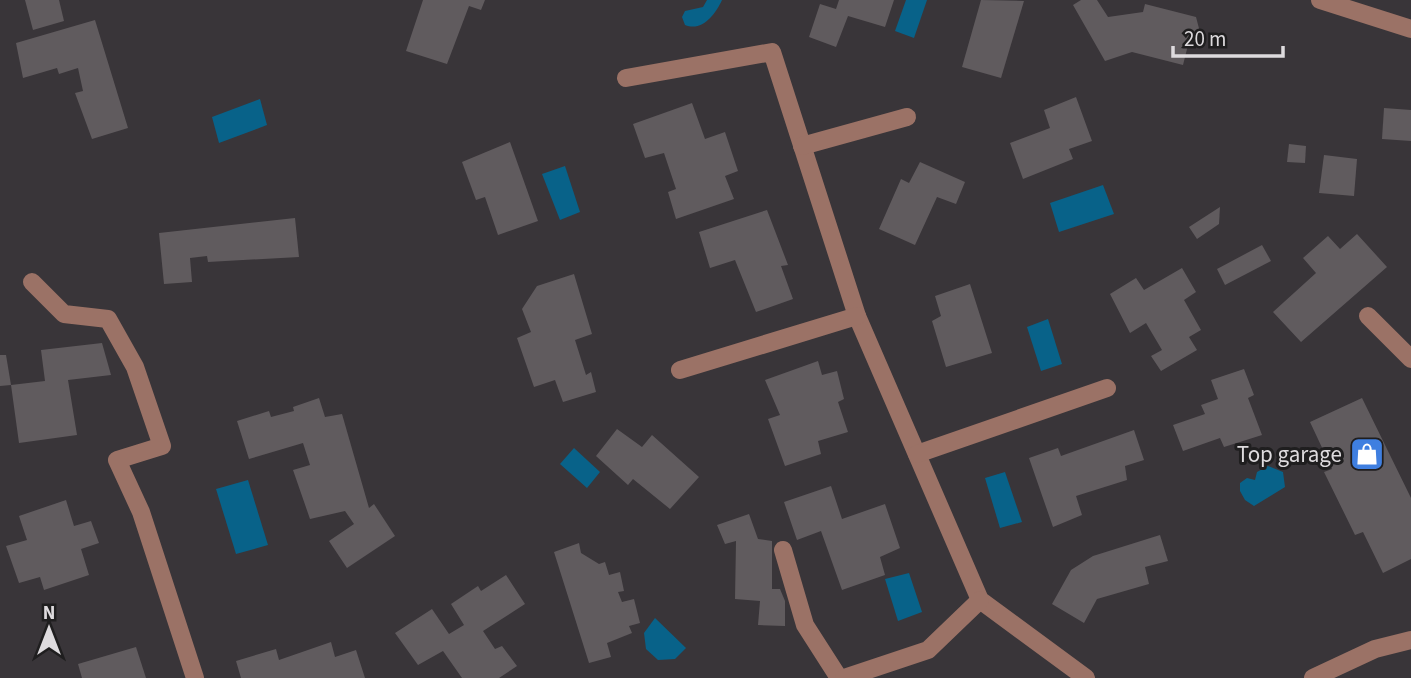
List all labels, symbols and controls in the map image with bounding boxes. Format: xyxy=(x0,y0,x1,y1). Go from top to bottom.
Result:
scale bar xyxy=(1173,14,1283,58)
text: 20 m xyxy=(1184,24,1226,54)
shop icon: Top garage xyxy=(1348,435,1386,473)
place label: Top garage xyxy=(1237,438,1342,471)
north arrow xyxy=(14,594,84,664)
text: N xyxy=(43,600,55,627)

